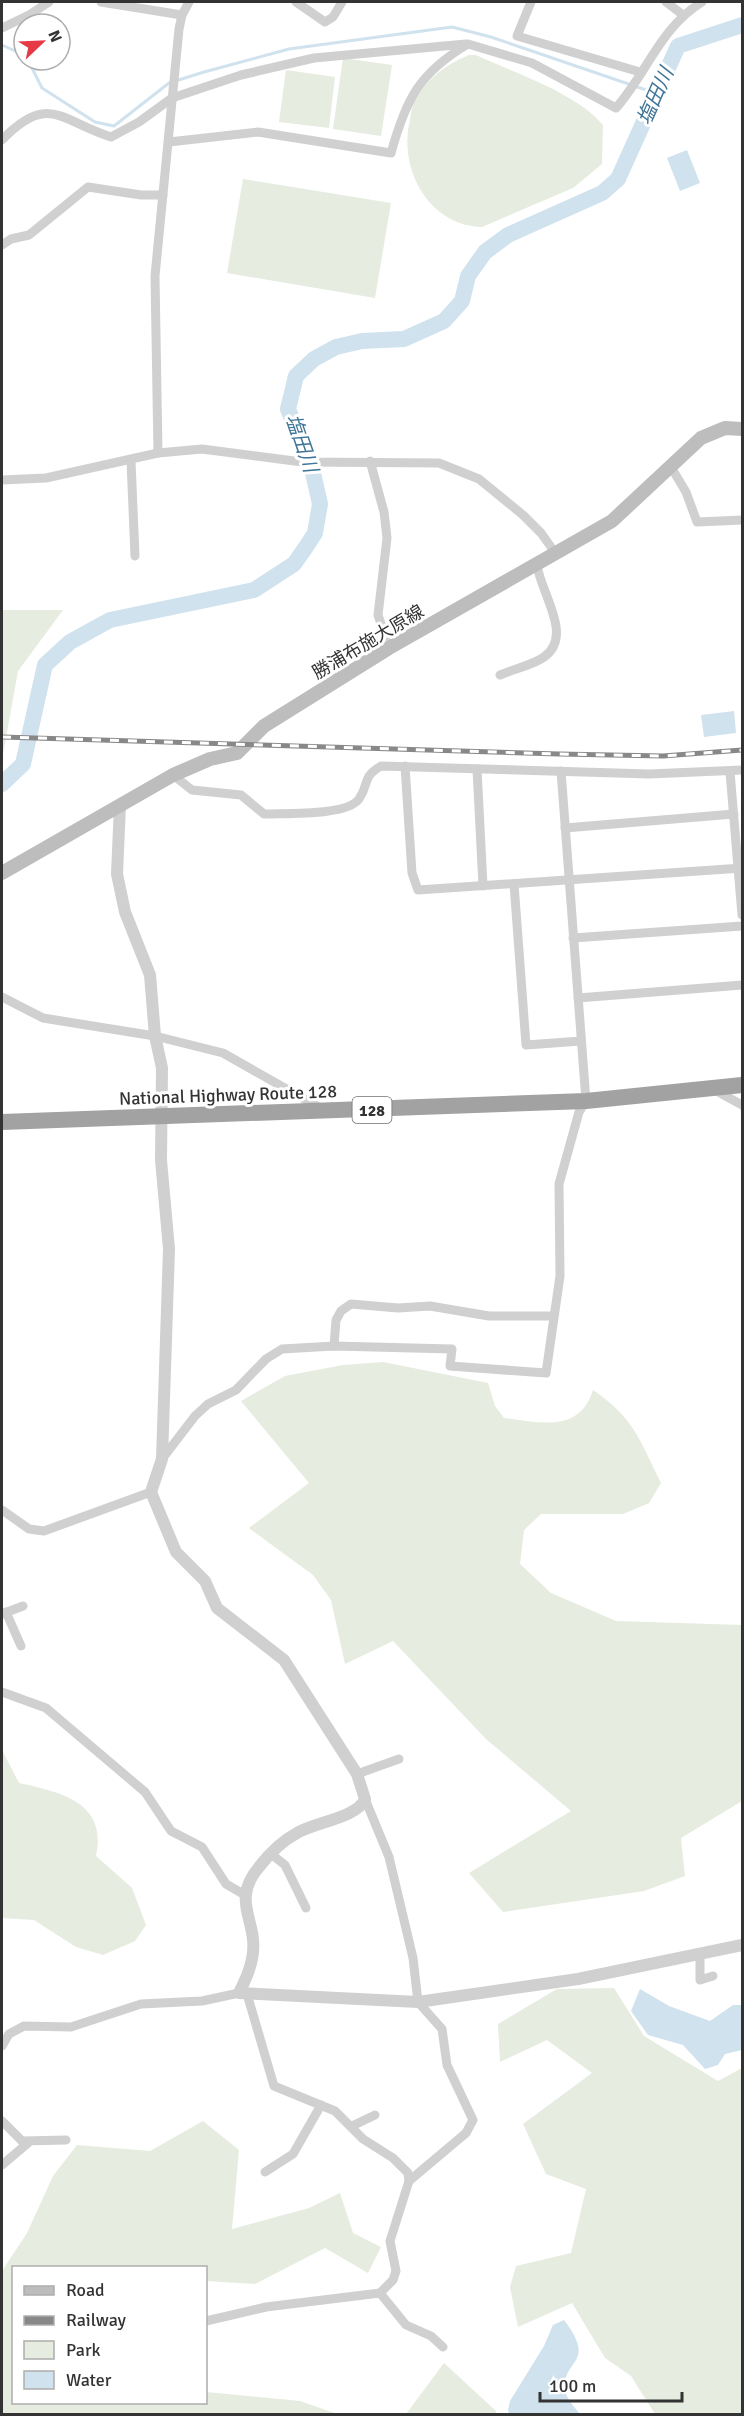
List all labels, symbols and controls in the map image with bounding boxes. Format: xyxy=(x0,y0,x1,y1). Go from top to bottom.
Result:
north arrow xyxy=(12,12,72,72)
text: N xyxy=(44,27,66,46)
water label: 塩田川 xyxy=(632,62,680,129)
water label: 塩田川 xyxy=(280,411,324,477)
street label: 勝浦布施大原線 xyxy=(308,600,428,684)
street label: National Highway Route 128 xyxy=(119,1080,337,1110)
road number: 128 xyxy=(352,1097,392,1123)
legend xyxy=(12,2266,207,2404)
text: Road xyxy=(66,2279,105,2301)
text: Railway xyxy=(66,2309,127,2331)
text: Park xyxy=(66,2339,101,2361)
scale bar xyxy=(540,2365,682,2403)
text: Water xyxy=(66,2369,112,2391)
text: 100 m xyxy=(549,2375,596,2397)

